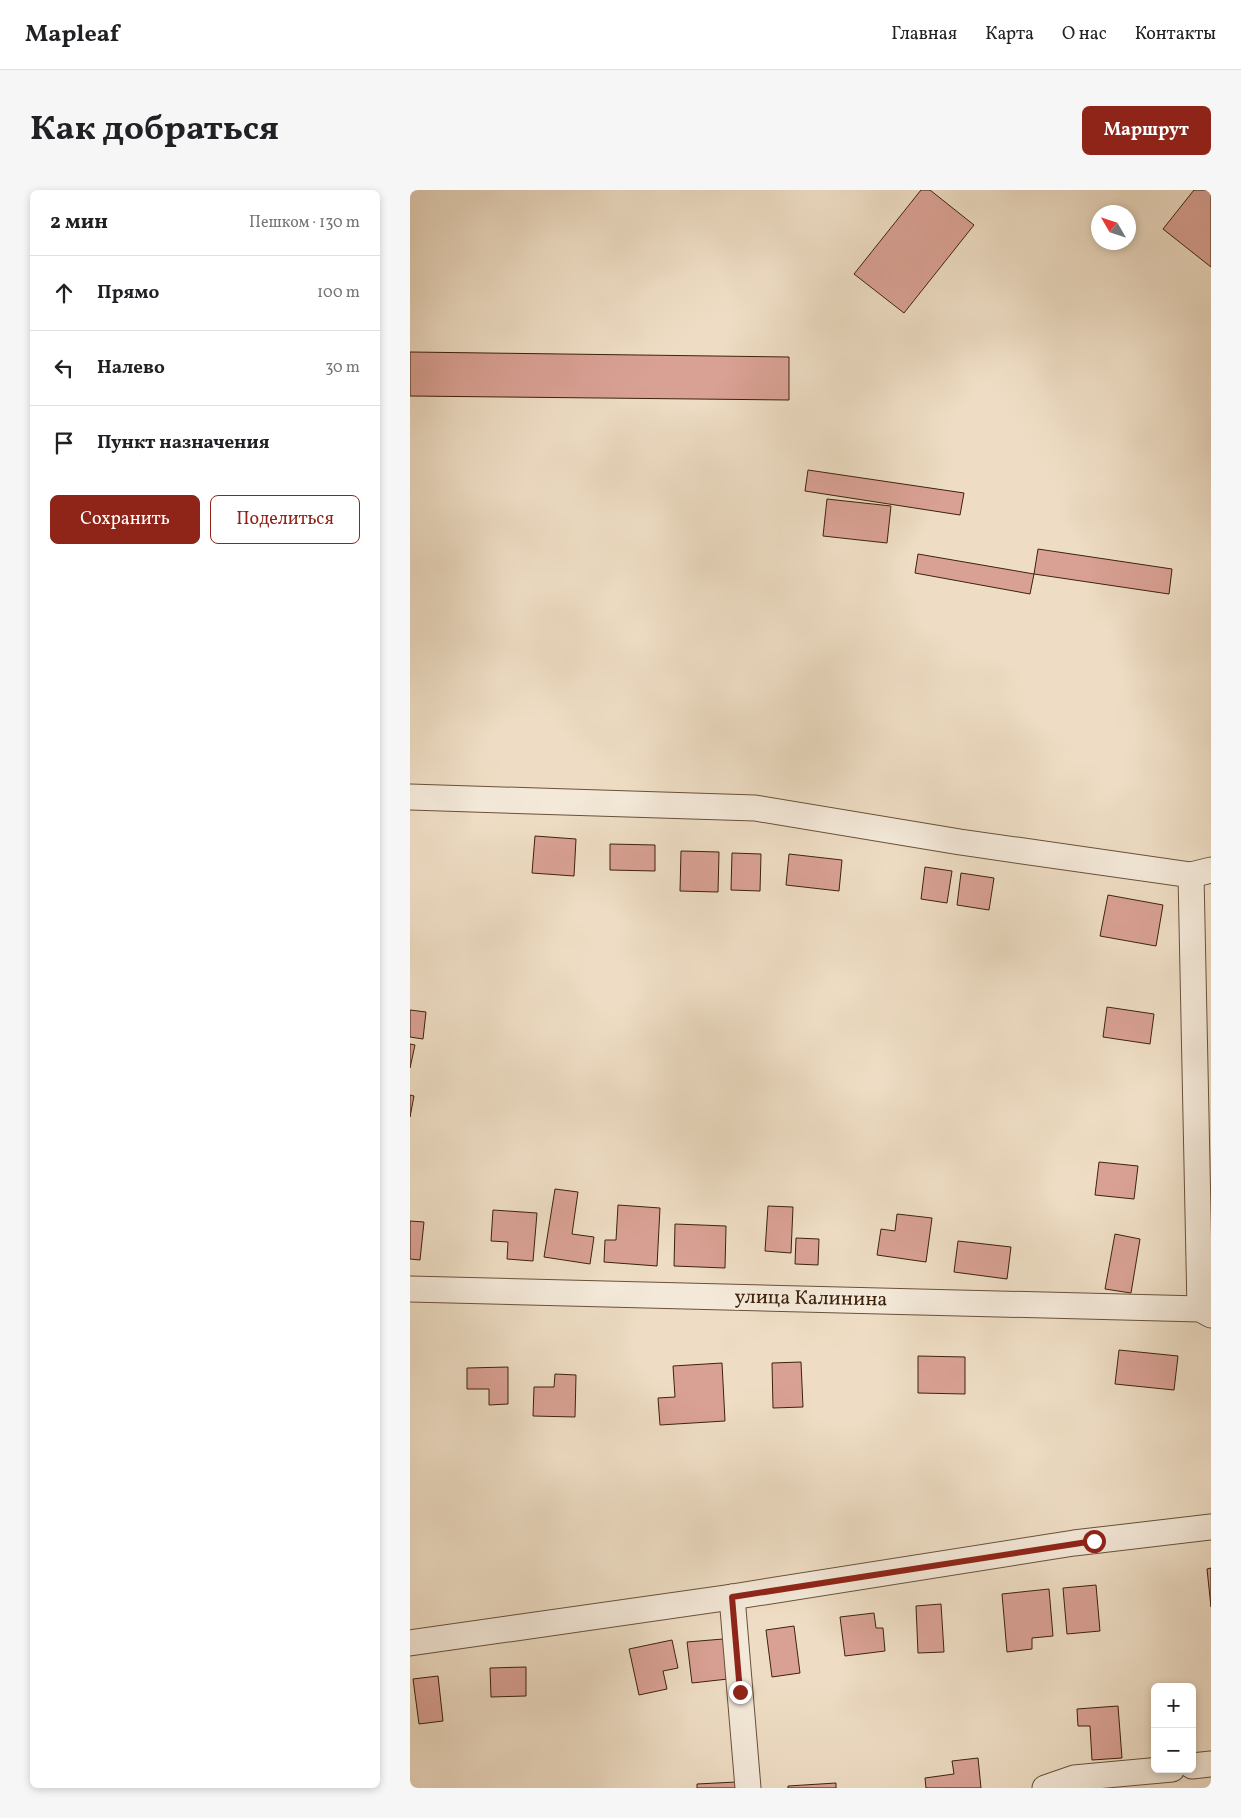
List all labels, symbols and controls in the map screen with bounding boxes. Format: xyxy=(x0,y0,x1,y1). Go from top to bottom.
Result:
text: Mapleaf xyxy=(25,18,119,52)
text: Главная xyxy=(891,22,957,47)
text: Карта xyxy=(985,22,1034,47)
text: О нас xyxy=(1062,22,1107,47)
text: Контакты xyxy=(1135,22,1216,47)
text: Как добраться xyxy=(30,106,279,154)
button: Маршрут xyxy=(1082,106,1211,155)
north arrow xyxy=(1091,205,1136,250)
text: 2 мин xyxy=(50,208,108,237)
text: Пешком · 130 m xyxy=(249,212,360,234)
icon: ahead xyxy=(50,279,78,307)
text: Прямо xyxy=(97,280,159,306)
text: 100 m xyxy=(317,282,360,304)
icon: left xyxy=(50,354,78,382)
text: Налево xyxy=(97,355,165,381)
text: 30 m xyxy=(325,357,360,379)
icon: arrive xyxy=(50,429,78,457)
text: Пункт назначения xyxy=(97,430,270,456)
button: Сохранить xyxy=(50,495,200,544)
button: Поделиться xyxy=(210,495,360,544)
street label: улица Калинина xyxy=(734,1284,888,1314)
route start xyxy=(1083,1530,1106,1553)
route end xyxy=(729,1681,752,1704)
map controls xyxy=(1151,1683,1196,1773)
button: + xyxy=(1151,1683,1196,1728)
button: − xyxy=(1151,1728,1196,1773)

